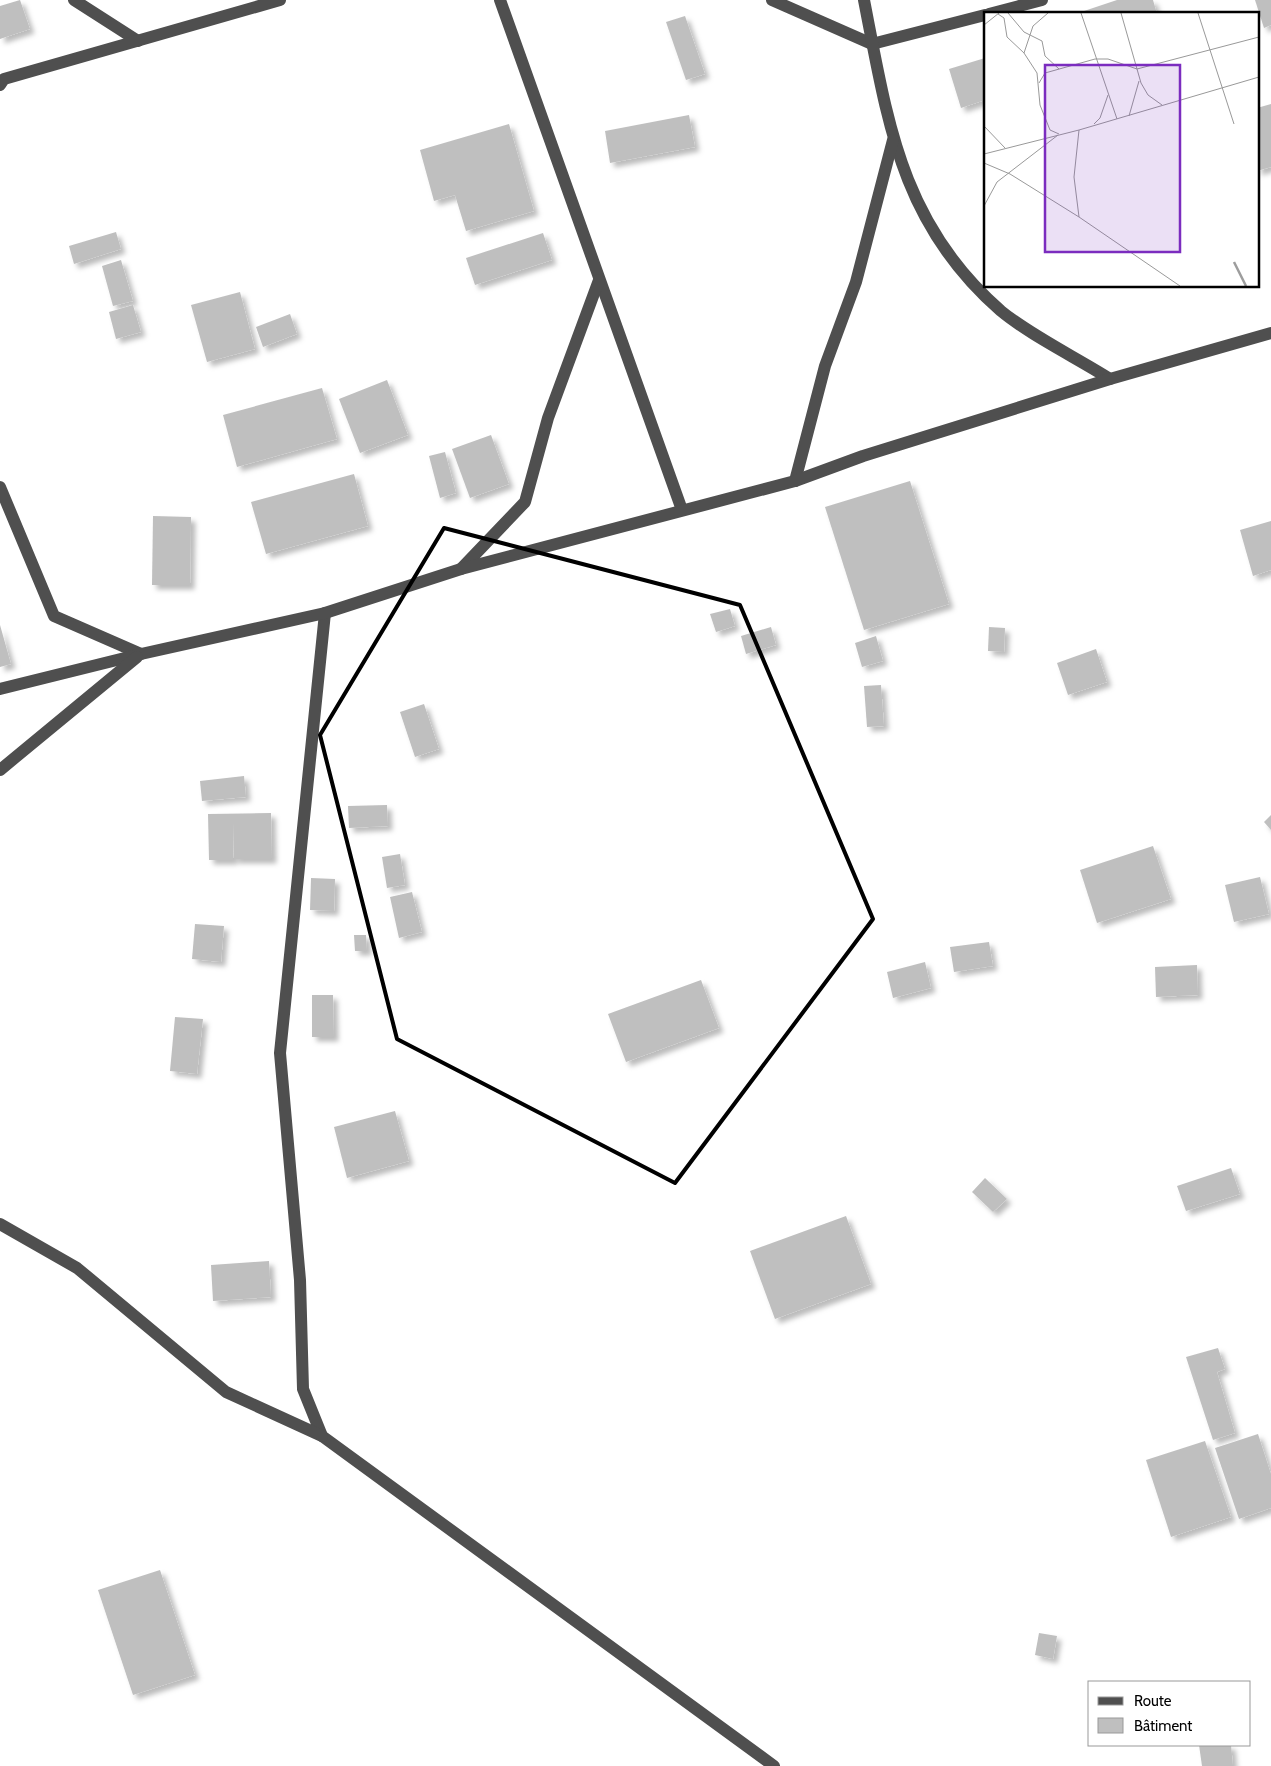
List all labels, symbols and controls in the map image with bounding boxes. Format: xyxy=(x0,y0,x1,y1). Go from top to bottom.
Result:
inset map xyxy=(984,12,1258,288)
legend xyxy=(1088,1681,1251,1746)
text: Route xyxy=(1134,1692,1172,1710)
text: Bâtiment xyxy=(1134,1717,1192,1735)

